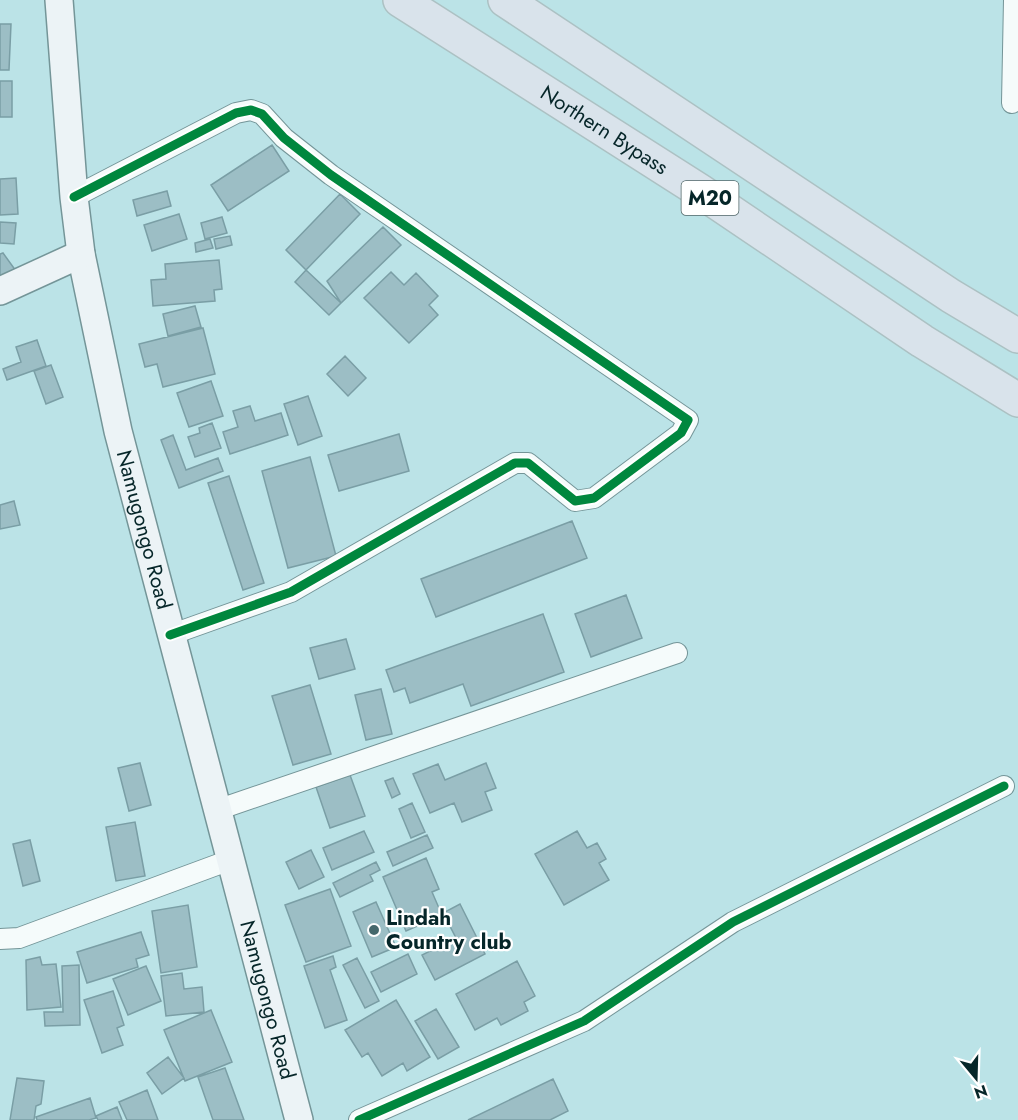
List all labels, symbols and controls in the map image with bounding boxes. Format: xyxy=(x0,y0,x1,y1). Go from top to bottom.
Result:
street label: Northern Bypass xyxy=(534,78,674,182)
road number: M20 xyxy=(682,181,738,215)
street label: Namugongo Road xyxy=(109,447,179,613)
place label: Lindah Country club xyxy=(386,903,512,957)
street label: Namugongo Road xyxy=(232,917,303,1083)
marker: Lindah Country club xyxy=(367,923,381,937)
north arrow xyxy=(946,1048,1006,1108)
text: N xyxy=(971,1079,990,1105)

